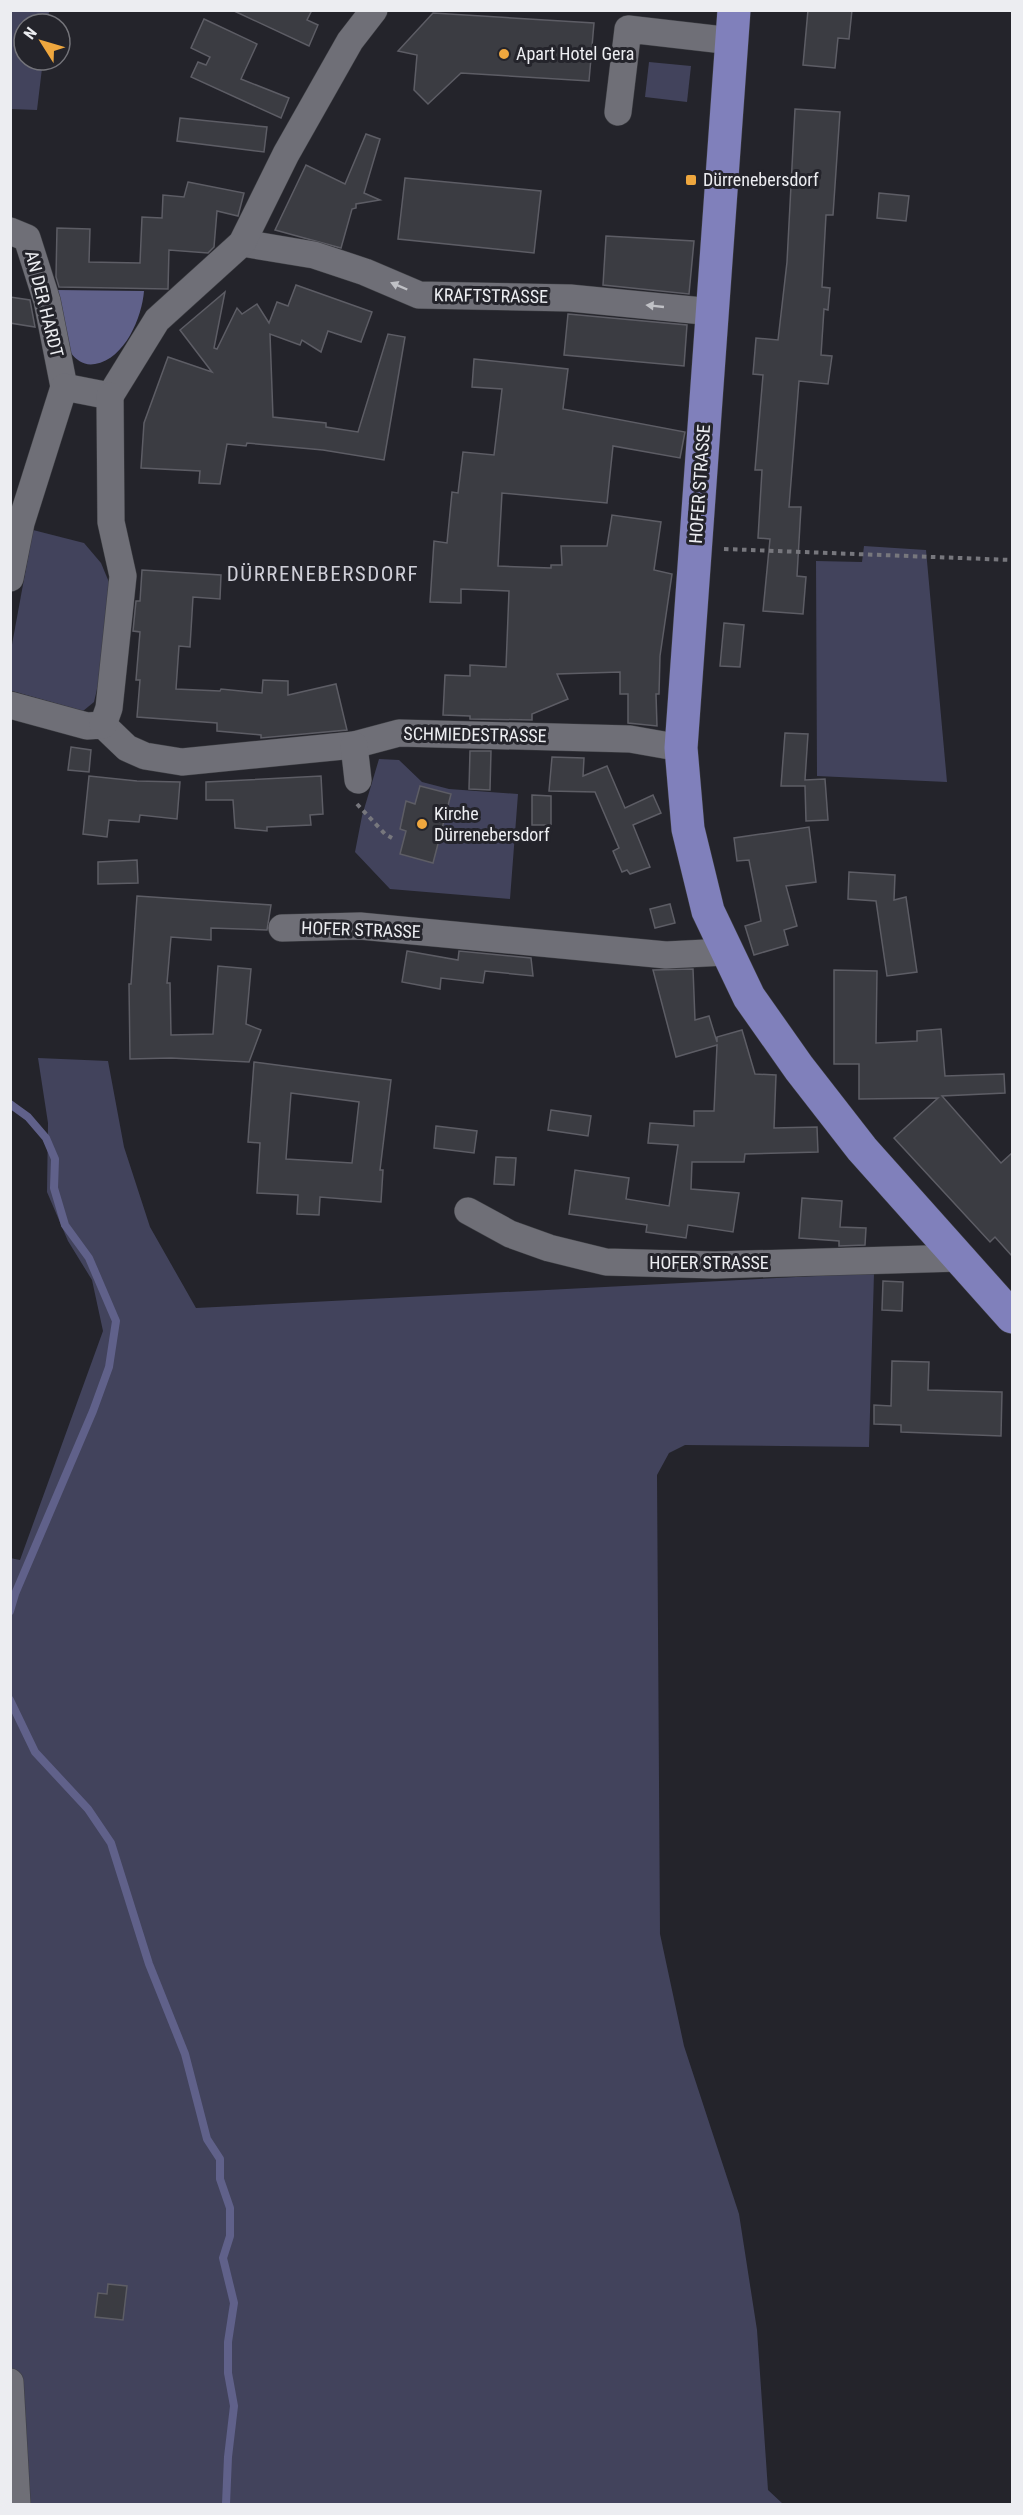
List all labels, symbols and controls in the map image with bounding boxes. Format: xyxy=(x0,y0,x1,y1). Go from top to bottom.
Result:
north arrow xyxy=(12,12,72,72)
text: N xyxy=(20,24,41,43)
place label: Apart Hotel Gera xyxy=(516,43,634,64)
marker: Apart Hotel Gera xyxy=(497,47,511,61)
place label: Dürrenebersdorf xyxy=(703,169,819,190)
marker: Dürrenebersdorf xyxy=(684,173,698,187)
street label: AN DER HARDT xyxy=(21,248,68,359)
one-way arrow xyxy=(390,282,407,291)
street label: KRAFTSTRASSE xyxy=(434,284,548,307)
one-way arrow xyxy=(645,301,664,311)
street label: HOFER STRASSE xyxy=(685,424,714,544)
district label: DÜRRENEBERSDORF xyxy=(227,562,419,586)
street label: SCHMIEDESTRASSE xyxy=(403,723,547,746)
place label: Kirche Dürrenebersdorf xyxy=(434,803,550,845)
marker: Kirche Dürrenebersdorf xyxy=(415,817,429,831)
street label: HOFER STRASSE xyxy=(301,917,421,942)
street label: HOFER STRASSE xyxy=(649,1252,769,1273)

